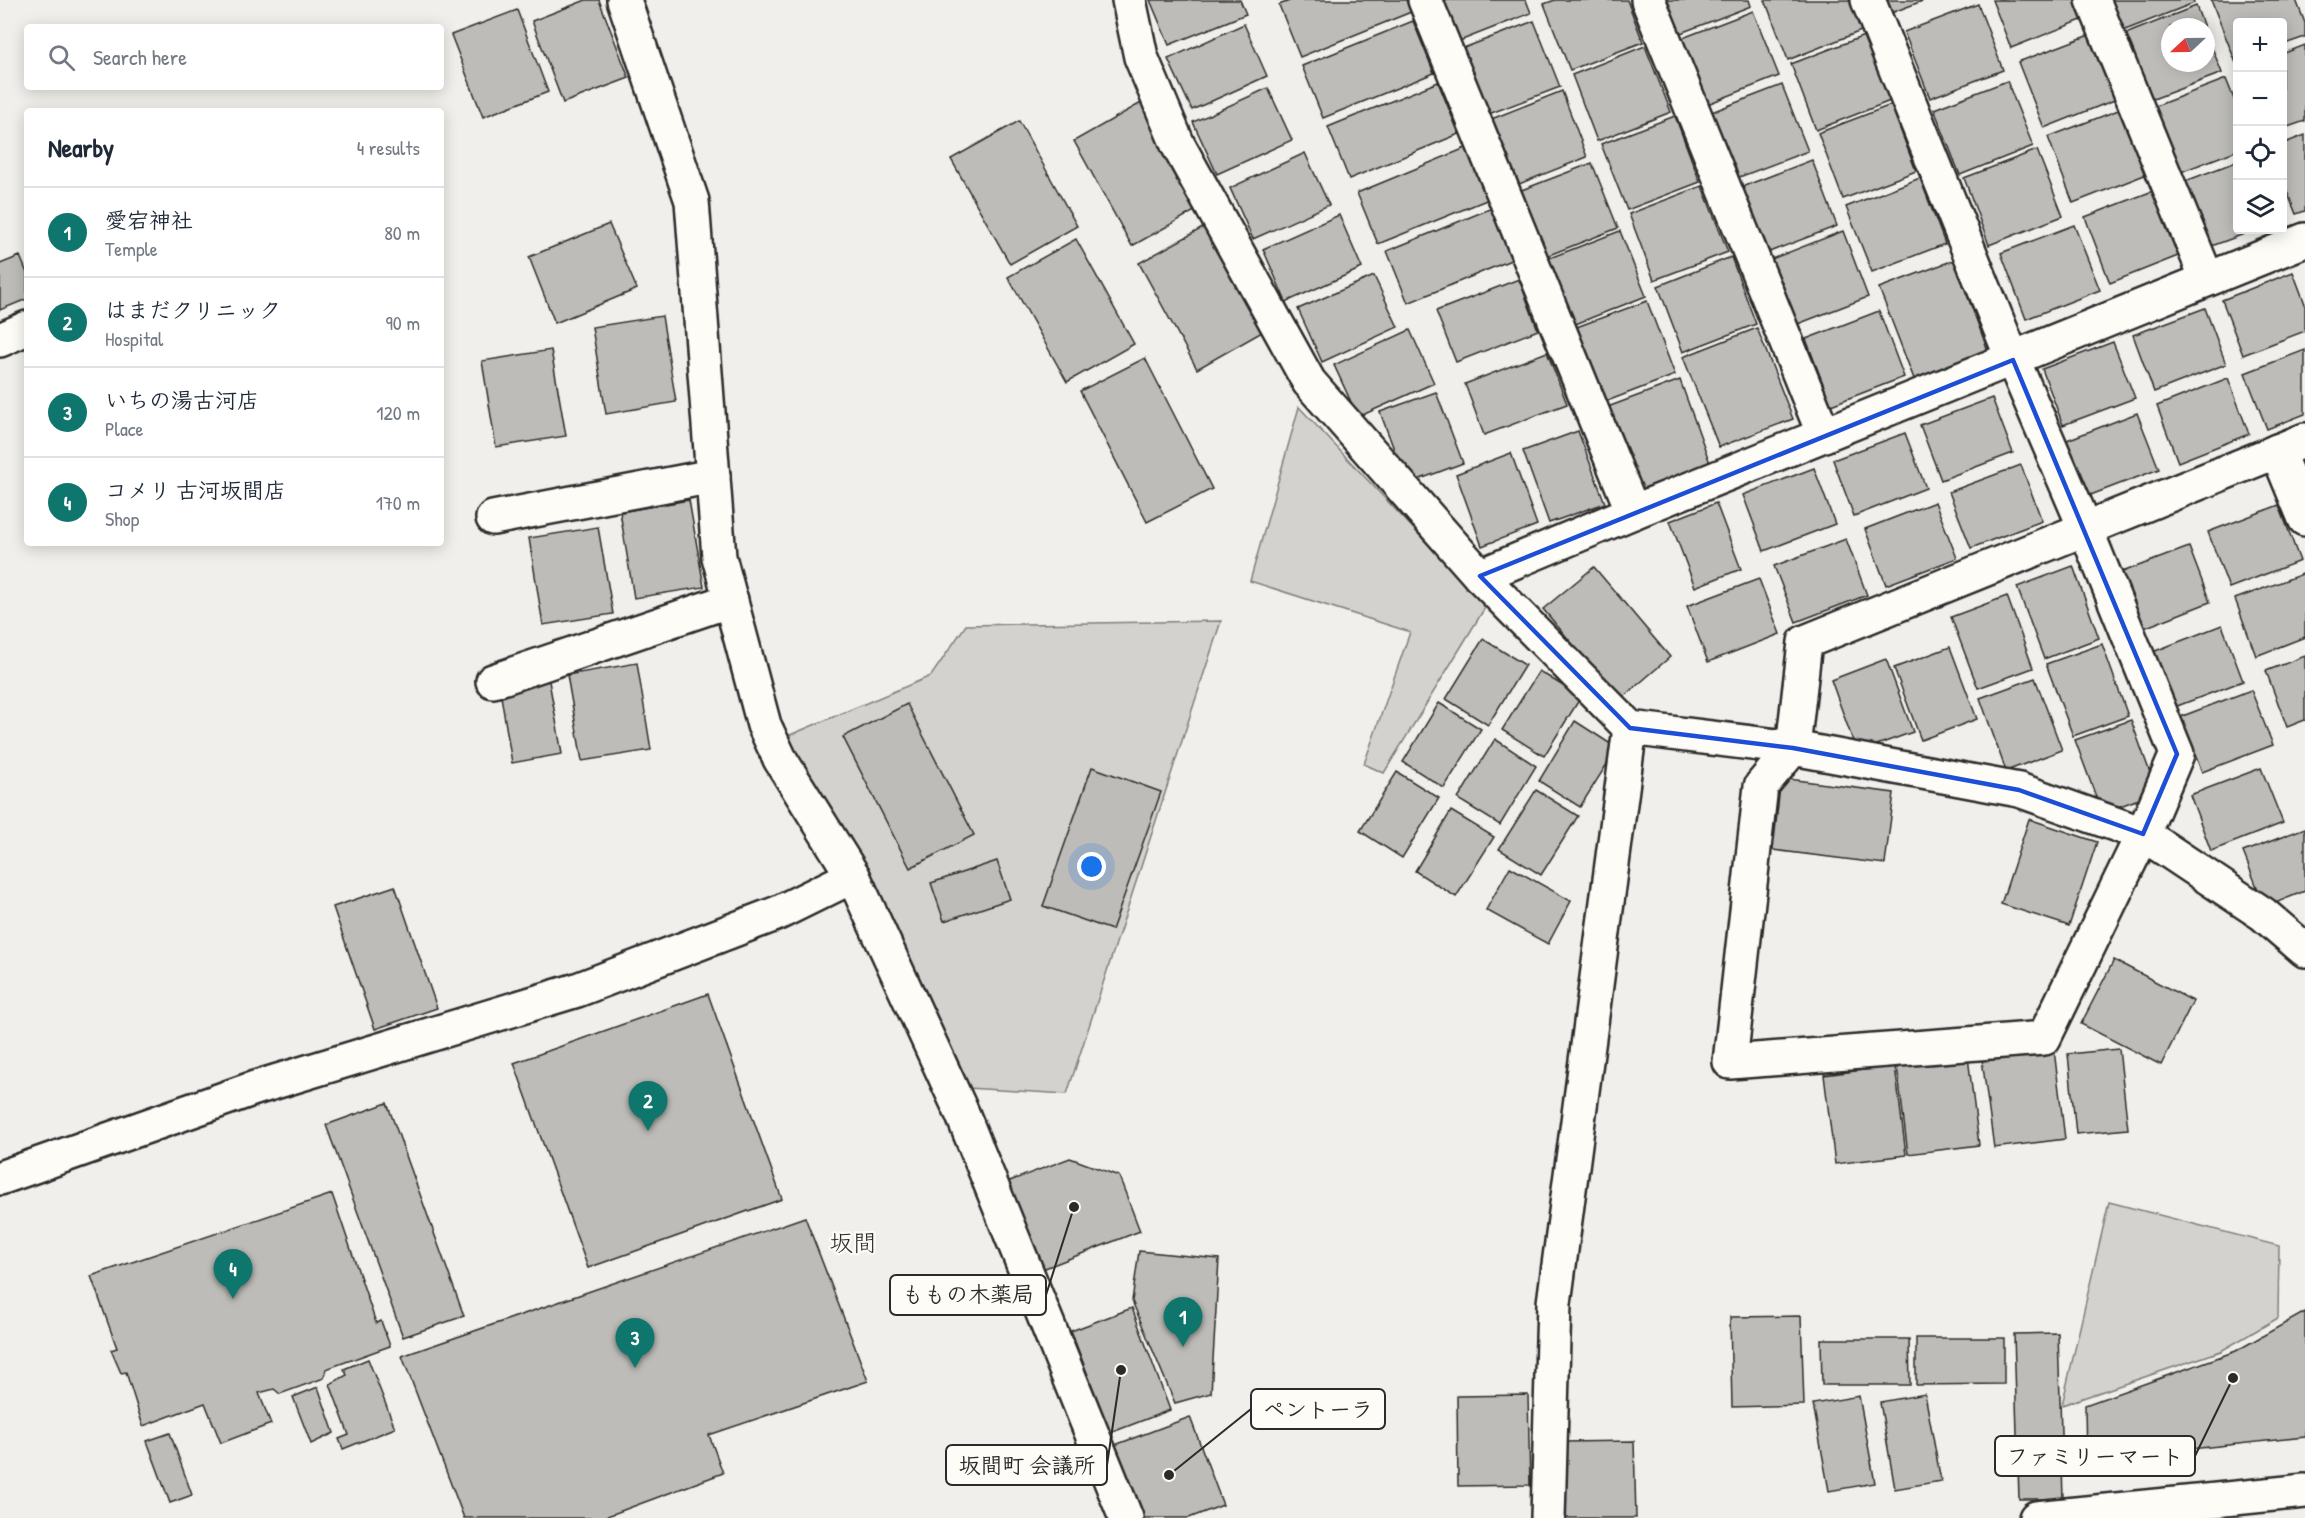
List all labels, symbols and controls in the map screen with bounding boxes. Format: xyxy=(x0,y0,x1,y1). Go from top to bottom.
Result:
north arrow xyxy=(2161,18,2215,72)
map controls xyxy=(2233,18,2287,234)
button: + xyxy=(2233,18,2287,72)
search box xyxy=(24,24,444,90)
icon: search xyxy=(45,41,78,74)
text: Search here xyxy=(93,42,187,72)
button: − xyxy=(2233,72,2287,126)
button: locate xyxy=(2233,126,2287,180)
text: Nearby xyxy=(48,130,114,165)
text: 4 results xyxy=(357,134,420,161)
button: layers xyxy=(2233,180,2287,234)
text: 愛宕神社 xyxy=(105,205,193,235)
text: 1 xyxy=(64,219,71,246)
text: 80 m xyxy=(384,219,420,246)
text: Temple xyxy=(105,235,158,262)
text: はまだクリニック xyxy=(105,295,281,325)
text: 2 xyxy=(63,309,72,336)
text: 90 m xyxy=(386,309,420,336)
text: Hospital xyxy=(105,325,163,352)
text: いちの湯古河店 xyxy=(105,385,259,415)
text: 3 xyxy=(63,399,72,426)
text: 120 m xyxy=(376,399,420,426)
text: Place xyxy=(105,415,144,442)
text: コメリ 古河坂間店 xyxy=(105,475,286,505)
text: 4 xyxy=(64,489,71,516)
text: 170 m xyxy=(376,489,420,516)
text: Shop xyxy=(105,505,139,532)
your location xyxy=(1077,852,1106,881)
pin: 2 xyxy=(628,1082,668,1131)
district label: 坂間 xyxy=(829,1226,877,1258)
pin: 4 xyxy=(214,1250,252,1299)
callout: ももの木薬局 xyxy=(890,1275,1046,1315)
text: ももの木薬局 xyxy=(902,1279,1034,1309)
pin: 1 xyxy=(1164,1298,1202,1347)
pin: 3 xyxy=(616,1318,654,1368)
callout: ペントーラ xyxy=(1251,1389,1385,1429)
text: ペントーラ xyxy=(1263,1394,1373,1424)
callout: ファミリーマート xyxy=(1995,1436,2195,1476)
text: ファミリーマート xyxy=(2007,1441,2183,1471)
callout: 坂間町 会議所 xyxy=(946,1445,1107,1485)
text: 坂間町 会議所 xyxy=(958,1450,1096,1480)

